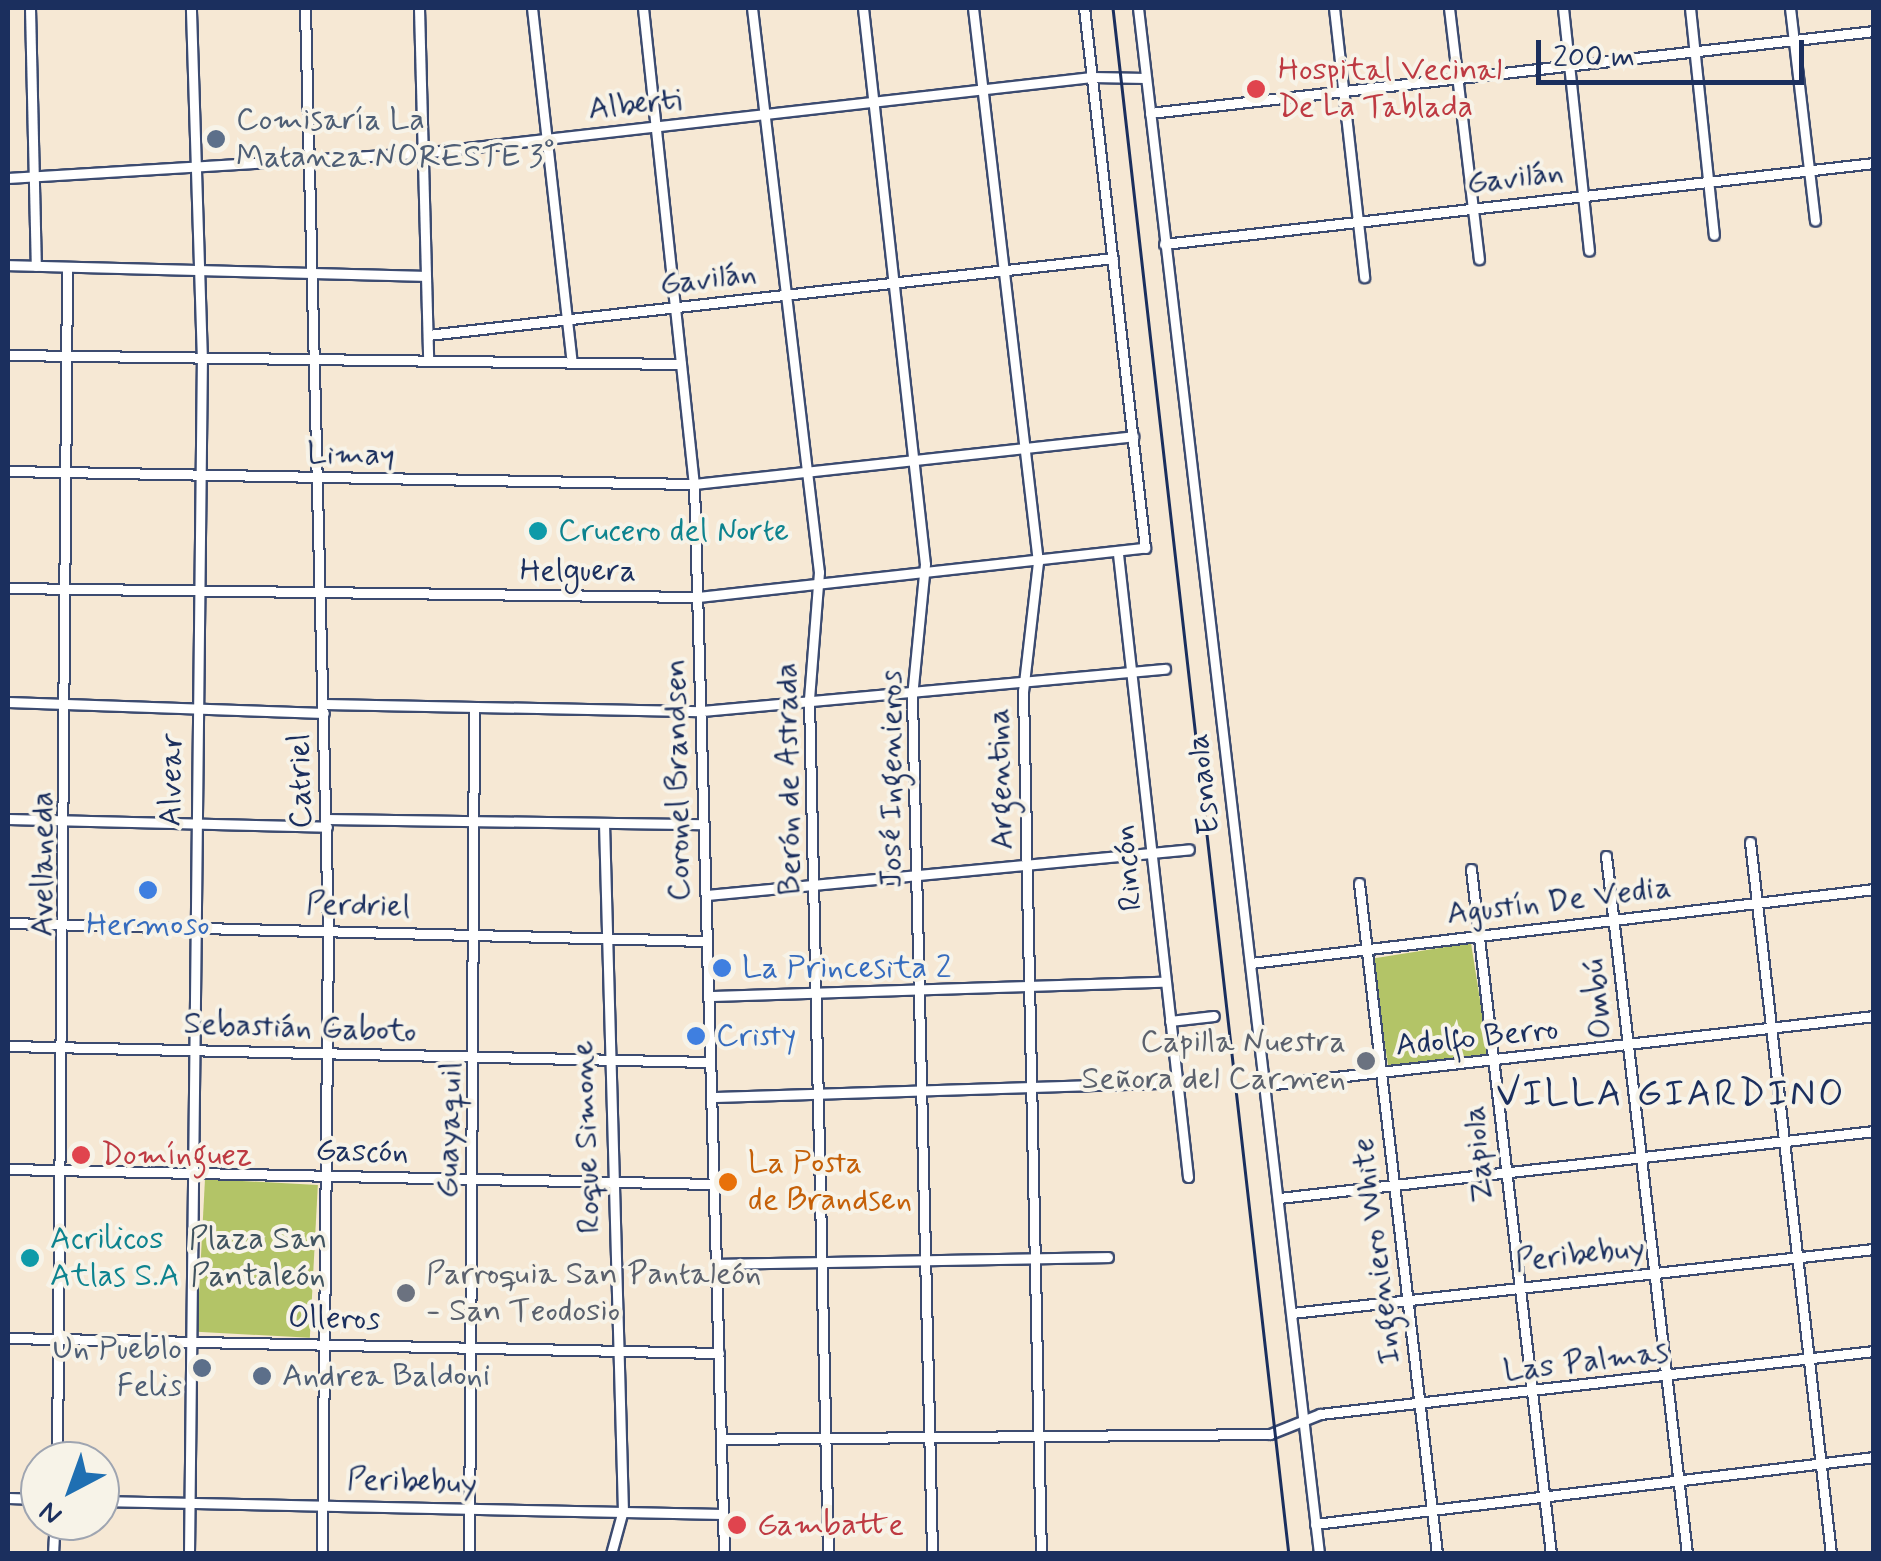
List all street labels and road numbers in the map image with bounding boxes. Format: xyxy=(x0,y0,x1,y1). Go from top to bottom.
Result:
street label: Alberti xyxy=(586,81,684,129)
street label: Gavilán xyxy=(1464,153,1566,203)
street label: Gavilán xyxy=(657,254,759,304)
street label: Limay xyxy=(307,435,395,475)
street label: Helguera xyxy=(520,552,636,590)
street label: Coronel Brandsen xyxy=(657,653,699,907)
street label: Berón de Astrada xyxy=(768,663,810,895)
street label: José Ingenieros xyxy=(873,670,911,888)
street label: Argentina xyxy=(979,707,1023,851)
street label: Esnaola xyxy=(1179,731,1229,837)
street label: Alvear xyxy=(152,733,192,827)
street label: Catriel xyxy=(281,733,321,829)
street label: Avellaneda xyxy=(24,791,62,937)
street label: Rincón xyxy=(1104,823,1152,913)
street label: Agustín De Vedia xyxy=(1446,868,1672,934)
street label: Perdriel xyxy=(305,885,411,927)
street label: Ombú xyxy=(1575,957,1621,1041)
street label: Sebastián Gaboto xyxy=(185,1005,415,1051)
street label: Adolfo Berro xyxy=(1394,1010,1560,1066)
street label: Roque Simone xyxy=(564,1040,610,1234)
street label: Guayaquil xyxy=(428,1061,472,1199)
street label: Zapiola xyxy=(1455,1104,1503,1204)
street label: Gascón xyxy=(315,1132,409,1172)
street label: Ingeniero White xyxy=(1344,1135,1410,1367)
street label: Peribebuy xyxy=(1513,1229,1647,1281)
street label: Olleros xyxy=(287,1299,381,1339)
street label: Las Palmas xyxy=(1501,1333,1671,1391)
street label: Peribebuy xyxy=(346,1461,478,1503)

